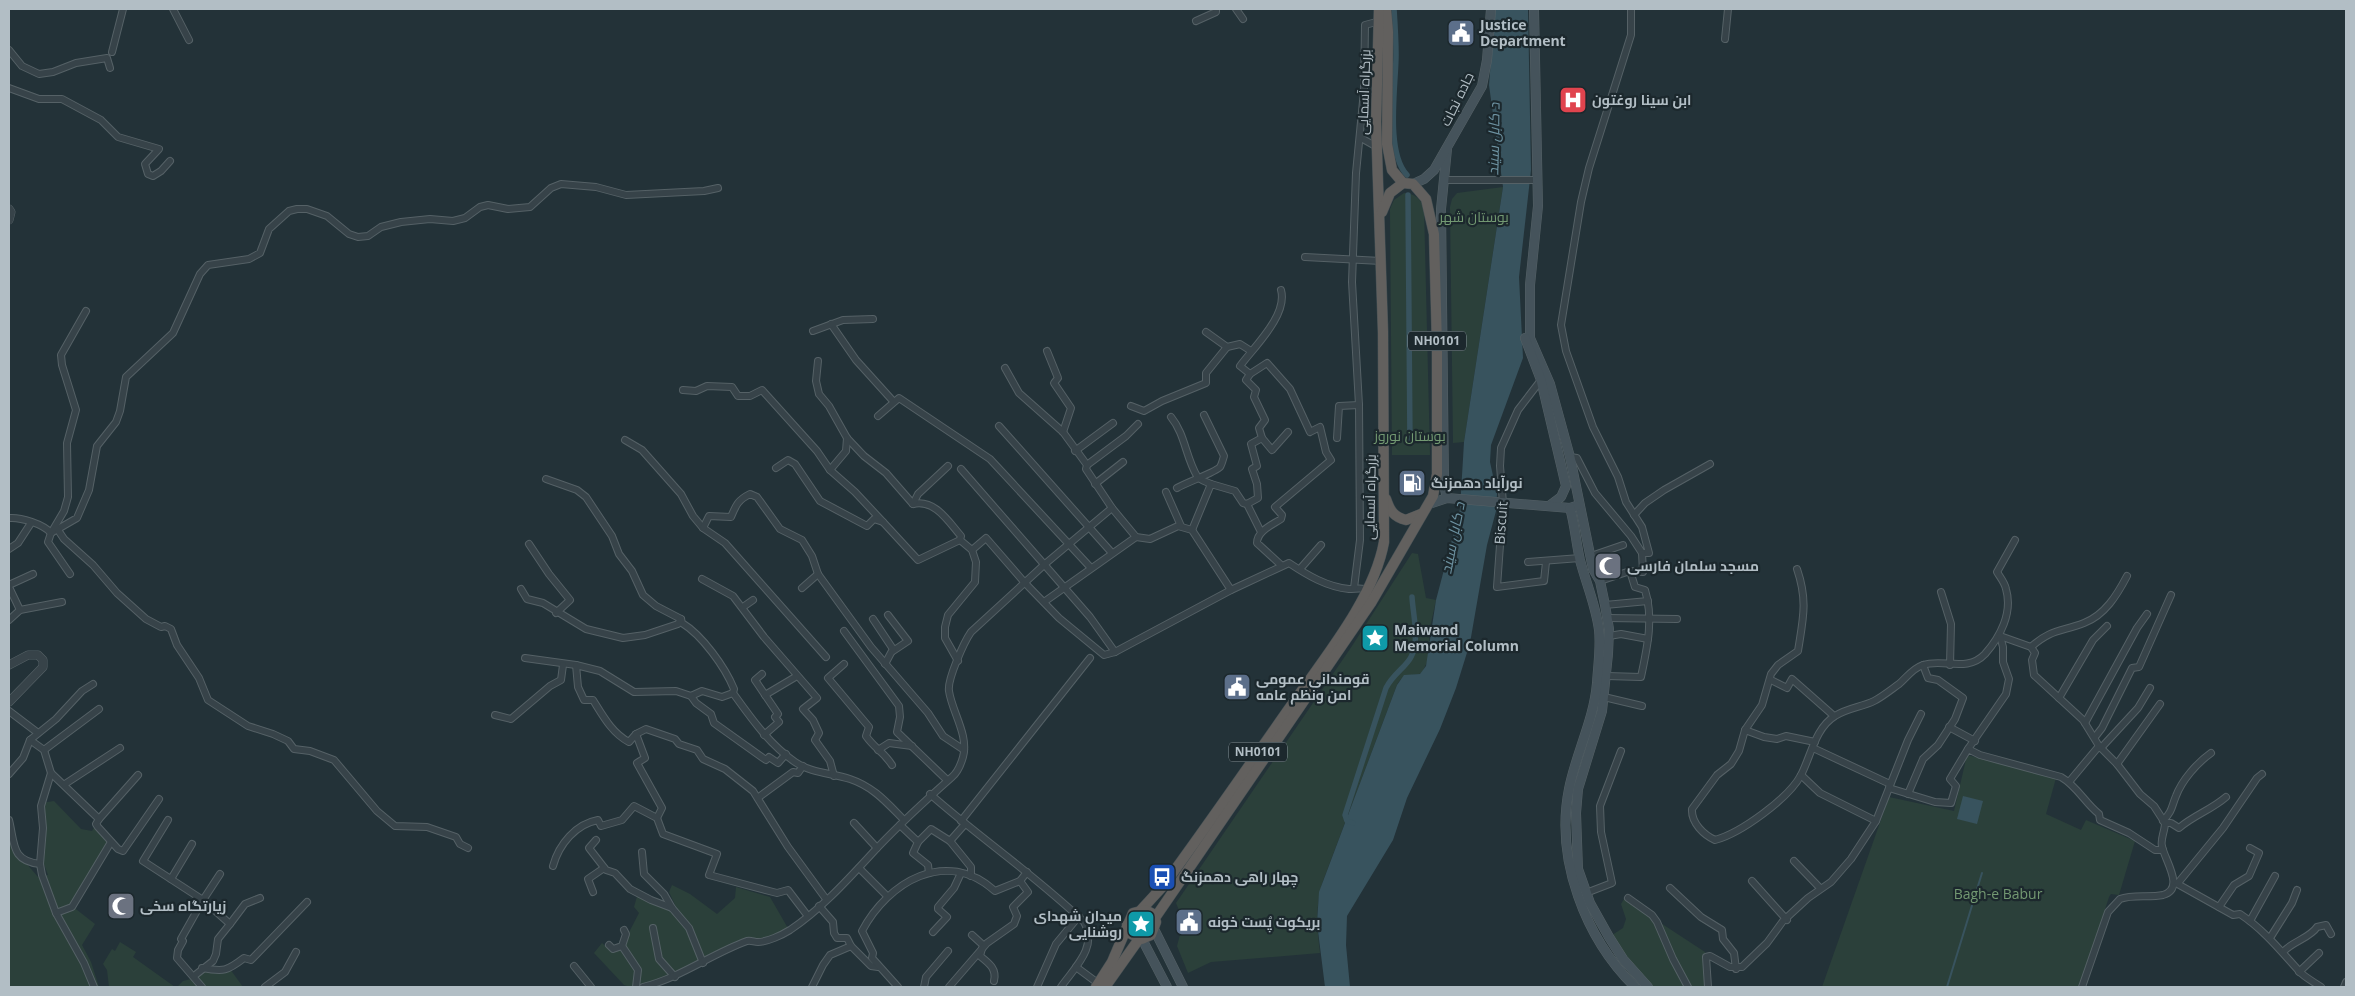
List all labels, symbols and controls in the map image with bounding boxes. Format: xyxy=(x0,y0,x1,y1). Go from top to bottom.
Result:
place label: Justice Department xyxy=(1478,15,1566,50)
public building icon: Justice Department xyxy=(1446,18,1476,48)
street label: بزرگراه آسمایی xyxy=(1353,49,1374,135)
street label: جاده نجات xyxy=(1435,69,1478,129)
hospital icon: ابن سینا روغتون xyxy=(1558,85,1588,115)
place label: ابن سینا روغتون xyxy=(1592,90,1691,109)
water label: د کابل سيند xyxy=(1482,102,1504,175)
park label: بوستان شهر xyxy=(1438,207,1509,226)
road number: NH0101 xyxy=(1408,332,1466,351)
park label: بوستان نوروز xyxy=(1373,426,1446,445)
street label: بزرگراه آسمایی xyxy=(1359,454,1380,540)
fuel station icon: نورآباد دهمزنگ xyxy=(1397,468,1427,498)
place label: نورآباد دهمزنگ xyxy=(1431,473,1523,492)
water label: د کابل سيند xyxy=(1435,500,1469,575)
street label: Biscuit xyxy=(1490,501,1511,545)
mosque icon: مسجد سلمان فارسی xyxy=(1593,551,1623,581)
place label: مسجد سلمان فارسی xyxy=(1627,556,1759,575)
place label: Maiwand Memorial Column xyxy=(1394,620,1519,655)
place icon: Maiwand Memorial Column xyxy=(1360,623,1390,653)
place label: قومندانی عمومی امن ونظم عامه xyxy=(1256,669,1370,705)
public building icon: قومندانی عمومی امن ونظم عامه xyxy=(1222,672,1252,702)
road number: NH0101 xyxy=(1229,742,1287,762)
bus stop icon: چهار راهی دهمزنگ xyxy=(1147,862,1177,892)
place label: چهار راهی دهمزنگ xyxy=(1181,867,1298,888)
park label: Bagh-e Babur xyxy=(1954,884,2043,903)
mosque icon: زیارتگاه سخی xyxy=(106,891,136,921)
place label: زیارتگاه سخی xyxy=(140,896,226,915)
place label: میدان شهدای روشنایی xyxy=(1034,906,1122,941)
public building icon: بریکوت پُست خونه xyxy=(1174,907,1204,937)
place icon: میدان شهدای روشنایی xyxy=(1126,909,1156,939)
place label: بریکوت پُست خونه xyxy=(1208,912,1320,933)

